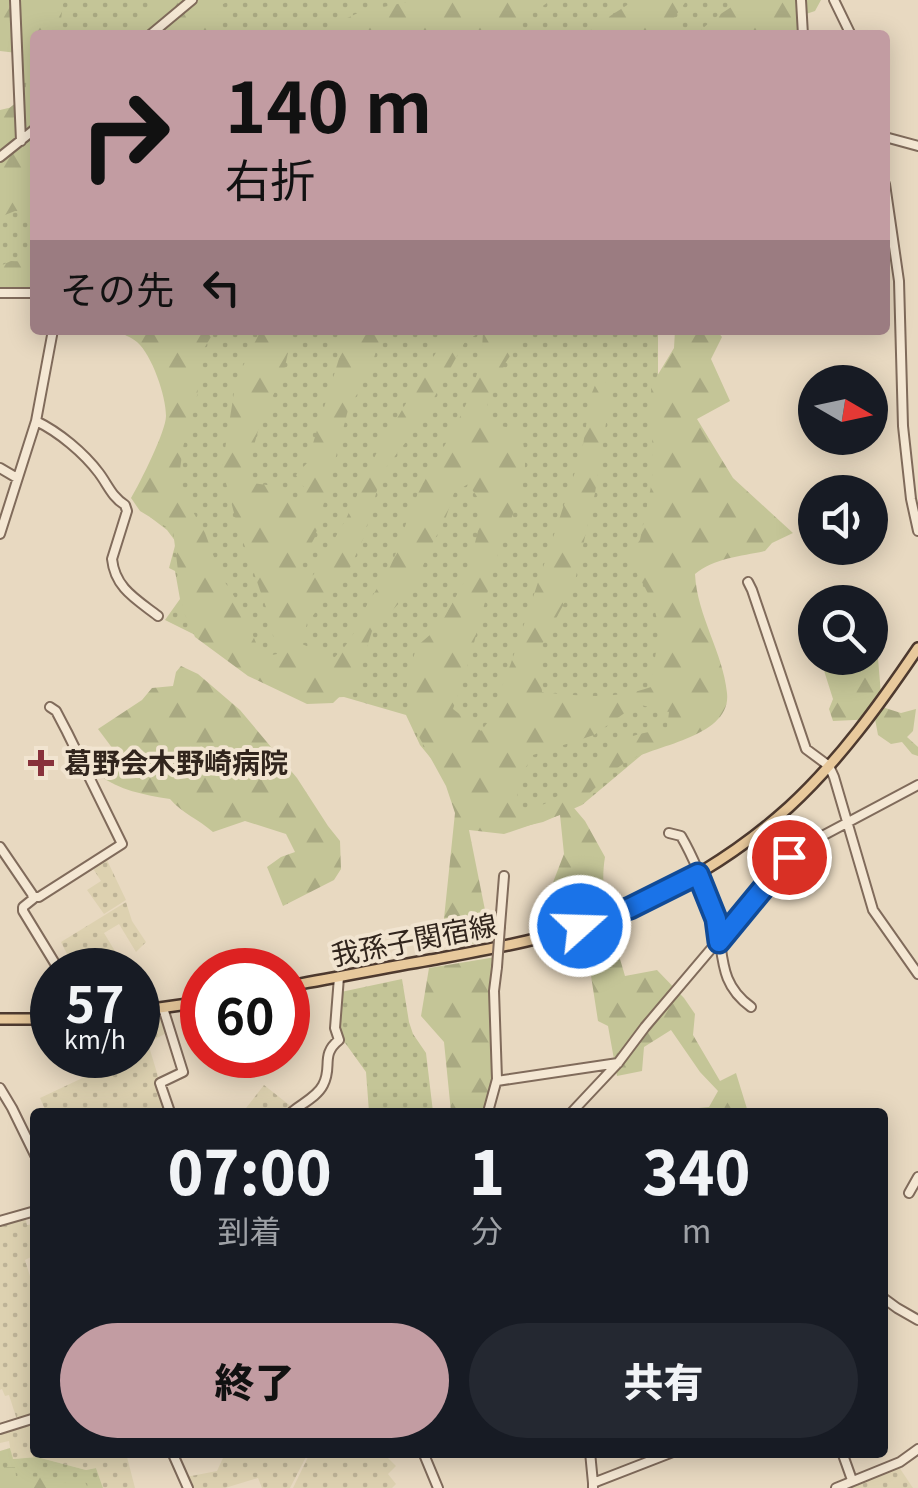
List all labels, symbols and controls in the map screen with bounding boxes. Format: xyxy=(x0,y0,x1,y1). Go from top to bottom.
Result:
text: 140 m xyxy=(225,52,432,153)
icon: right xyxy=(60,70,190,200)
text: 右折 xyxy=(225,145,315,210)
text: その先 xyxy=(60,260,174,315)
icon: left xyxy=(194,260,249,315)
north arrow xyxy=(798,365,888,455)
map controls xyxy=(798,365,888,675)
button: sound xyxy=(798,475,888,565)
button: search xyxy=(798,585,888,675)
place label: 葛野会木野崎病院 xyxy=(64,741,288,781)
marker: 葛野会木野崎病院 xyxy=(28,750,54,776)
pin xyxy=(747,815,832,900)
icon: arrive xyxy=(762,830,817,885)
position arrow xyxy=(528,874,632,978)
street label: 我孫子関宿線 xyxy=(327,902,500,974)
speed limit sign: 60 xyxy=(180,948,310,1078)
text: 57 xyxy=(66,965,125,1037)
text: km/h xyxy=(64,1020,126,1056)
text: 07:00 xyxy=(168,1125,332,1212)
text: 1 xyxy=(469,1125,505,1212)
text: 340 xyxy=(643,1125,750,1212)
text: 到着 xyxy=(218,1206,282,1252)
text: 分 xyxy=(471,1206,503,1252)
text: m xyxy=(682,1206,711,1252)
button: 終了 xyxy=(60,1323,449,1438)
button: 共有 xyxy=(469,1323,858,1438)

